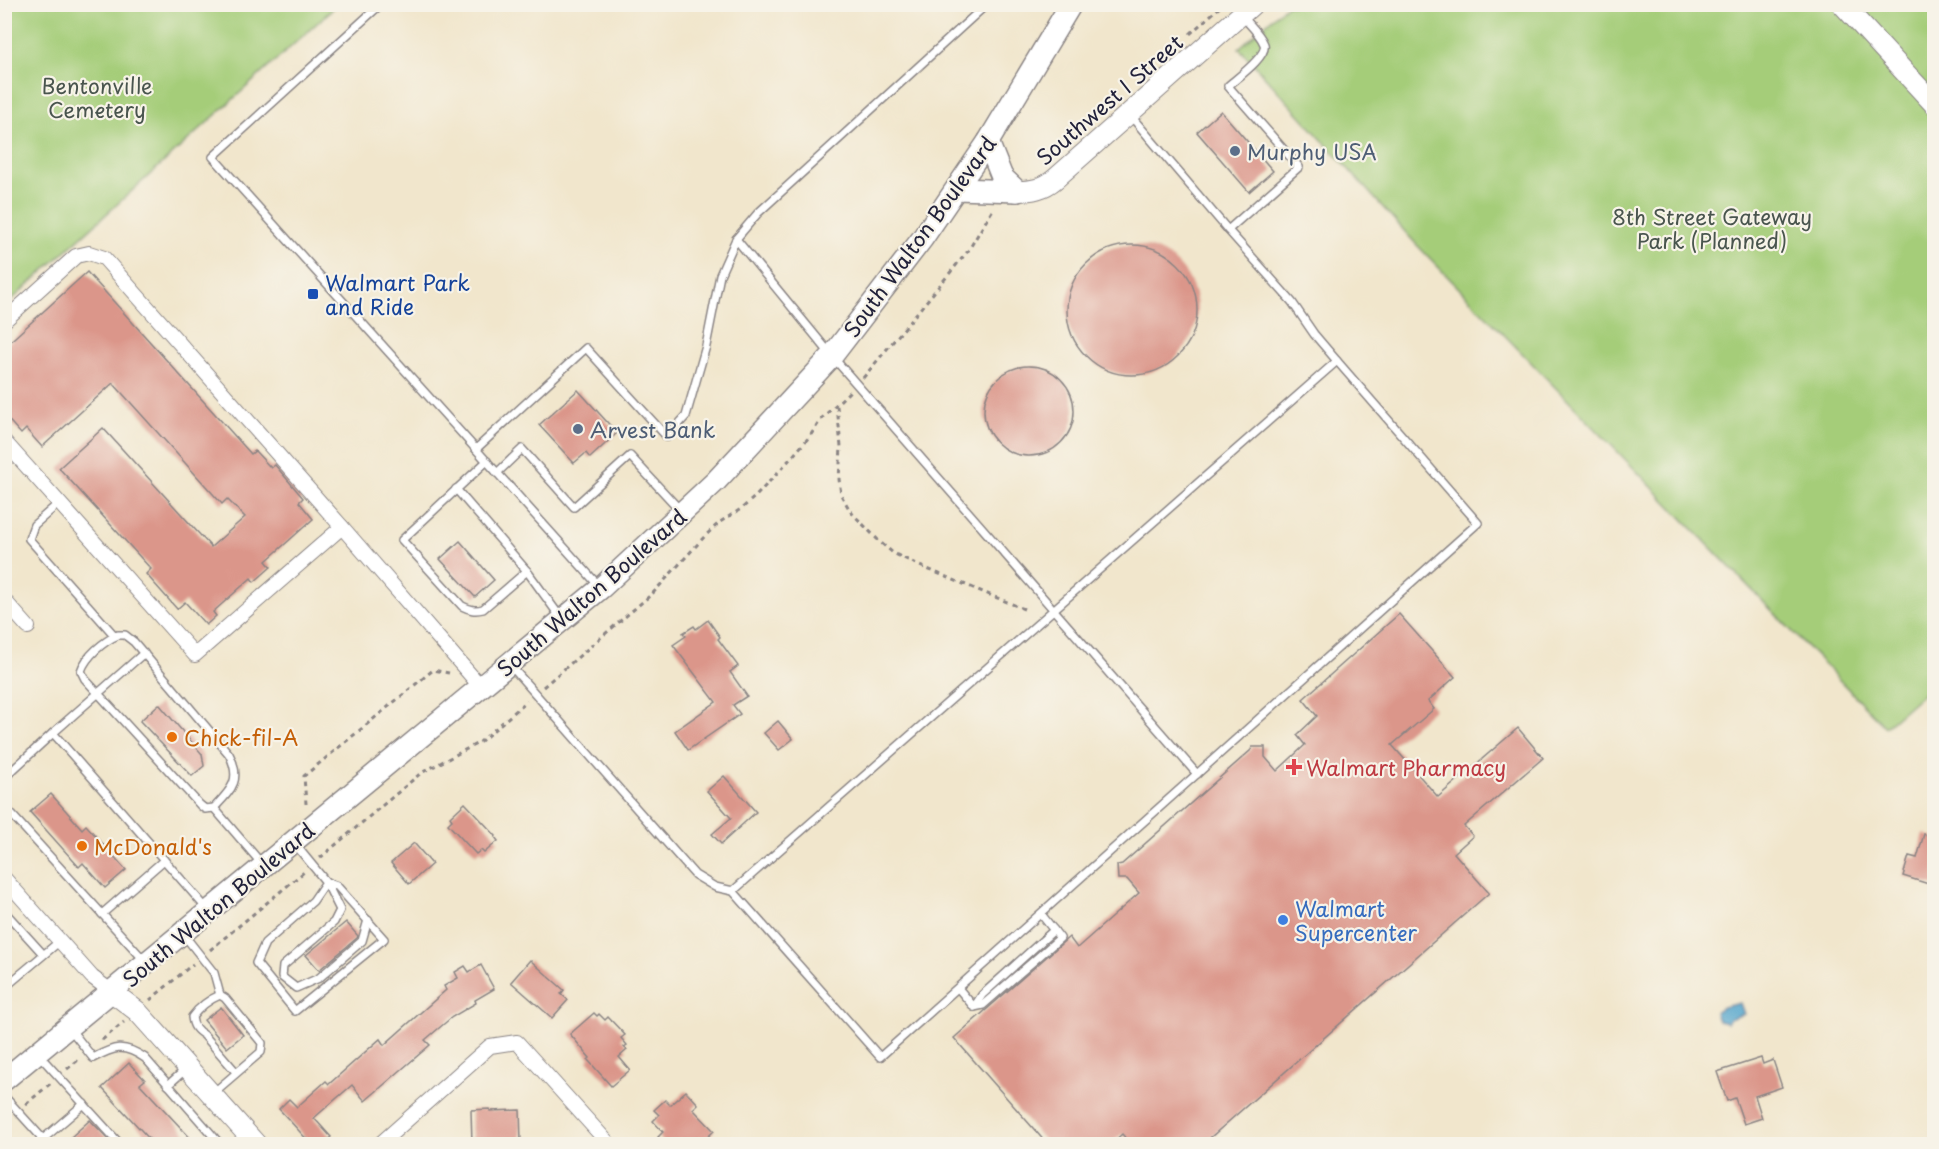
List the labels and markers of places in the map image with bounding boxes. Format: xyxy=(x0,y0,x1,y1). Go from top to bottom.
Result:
place label: Murphy USA xyxy=(1247,135,1377,167)
marker: Murphy USA xyxy=(1228,144,1242,158)
place label: Walmart Park and Ride xyxy=(325,266,470,322)
marker: Walmart Park and Ride xyxy=(306,287,320,301)
place label: Arvest Bank xyxy=(590,413,716,445)
marker: Arvest Bank xyxy=(571,422,585,436)
place label: Chick-fil-A xyxy=(184,721,298,753)
marker: Chick-fil-A xyxy=(165,730,179,744)
place label: Walmart Pharmacy xyxy=(1306,751,1506,783)
marker: Walmart Pharmacy xyxy=(1287,760,1301,774)
place label: McDonald's xyxy=(94,830,212,862)
marker: McDonald's xyxy=(75,839,89,853)
place label: Walmart Supercenter xyxy=(1295,892,1417,948)
marker: Walmart Supercenter xyxy=(1276,913,1290,927)

